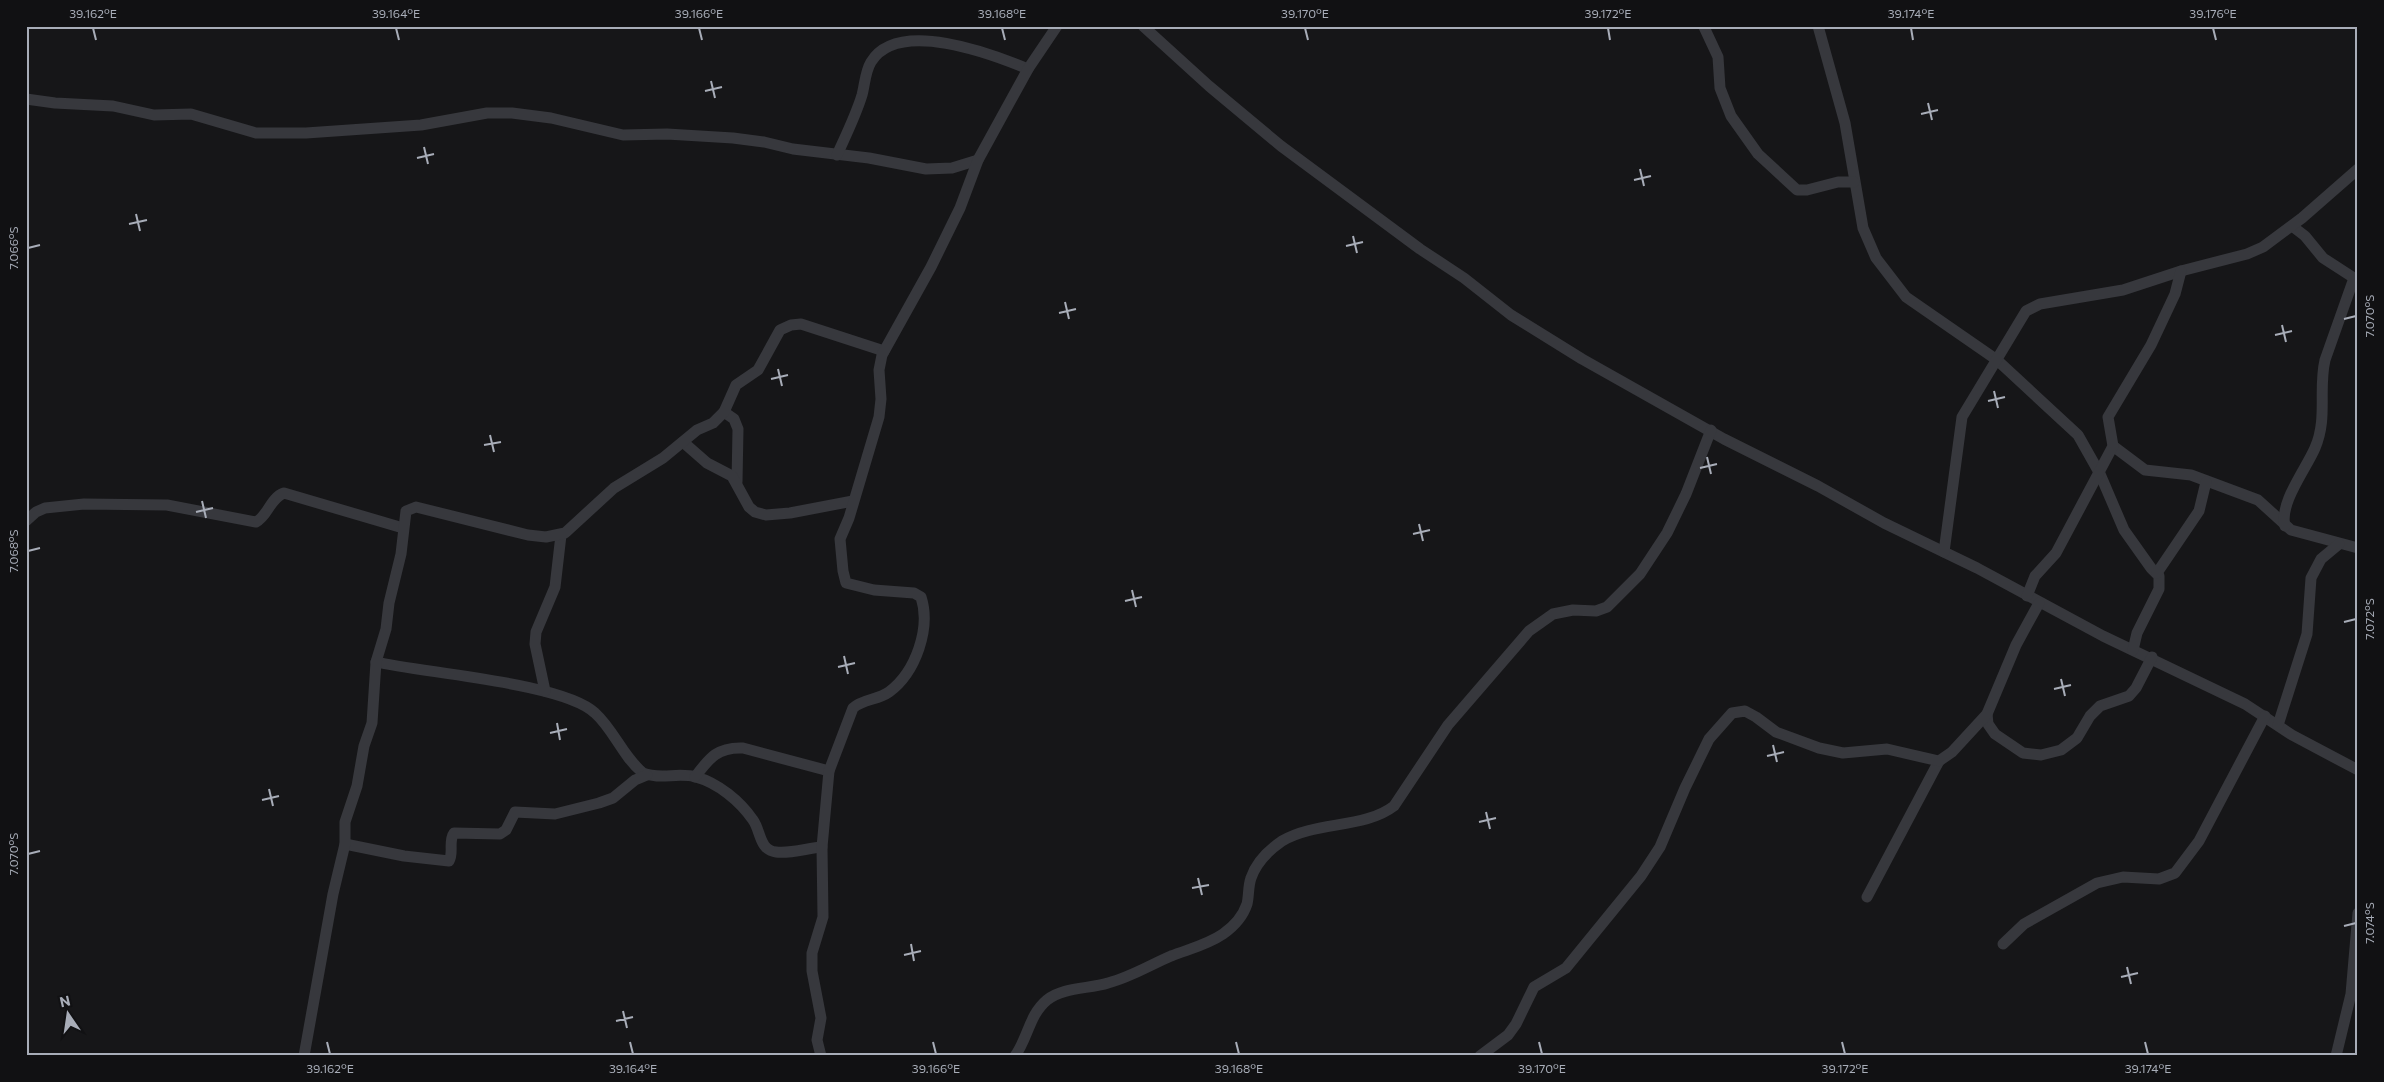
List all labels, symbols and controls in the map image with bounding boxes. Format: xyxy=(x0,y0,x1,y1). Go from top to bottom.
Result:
text: 39.162°E xyxy=(69,6,117,20)
text: 39.164°E xyxy=(372,6,420,20)
text: 39.166°E xyxy=(675,6,723,20)
text: 39.168°E xyxy=(978,6,1026,20)
text: 39.170°E xyxy=(1281,6,1329,20)
text: 39.172°E xyxy=(1585,6,1631,20)
text: 39.174°E xyxy=(1888,6,1934,20)
text: 39.176°E xyxy=(2189,6,2237,20)
text: 7.066°S xyxy=(6,226,20,270)
text: 7.070°S xyxy=(2362,295,2376,337)
text: 7.068°S xyxy=(6,529,20,573)
text: 7.072°S xyxy=(2362,598,2376,640)
text: 7.070°S xyxy=(6,833,20,875)
text: 7.074°S xyxy=(2362,902,2376,944)
north arrow xyxy=(42,990,92,1040)
text: N xyxy=(58,991,72,1010)
text: 39.162°E xyxy=(306,1061,354,1075)
text: 39.164°E xyxy=(609,1061,657,1075)
text: 39.166°E xyxy=(912,1061,960,1075)
text: 39.168°E xyxy=(1215,1061,1263,1075)
text: 39.170°E xyxy=(1518,1061,1566,1075)
text: 39.172°E xyxy=(1822,1061,1868,1075)
text: 39.174°E xyxy=(2125,1061,2171,1075)

